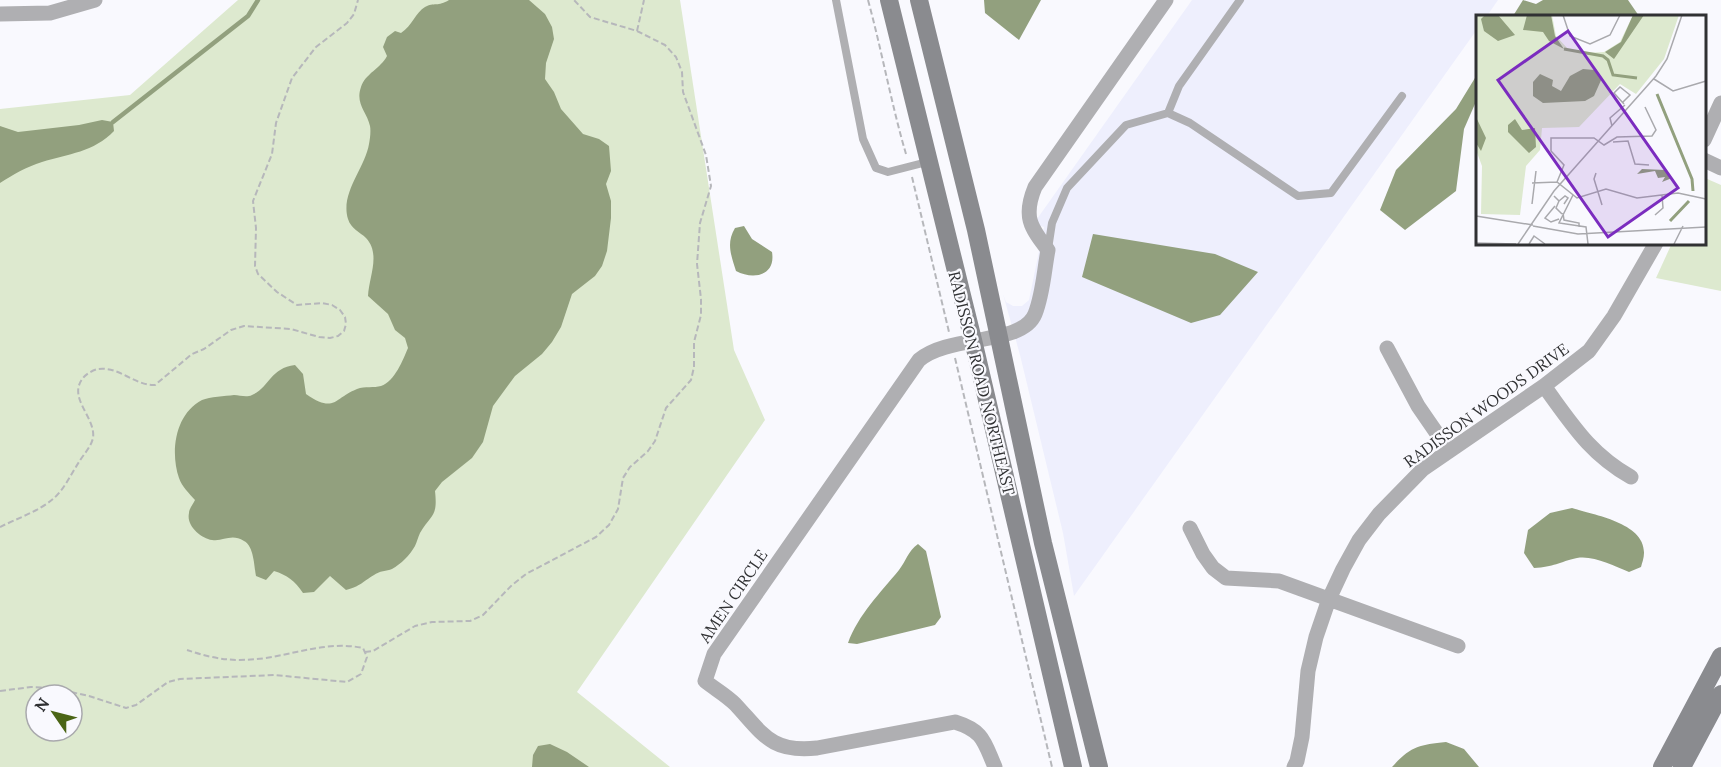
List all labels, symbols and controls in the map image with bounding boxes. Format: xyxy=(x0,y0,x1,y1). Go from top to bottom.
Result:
inset map xyxy=(1476,15,1706,244)
street label: RADISSON ROAD NORTHEAST xyxy=(944,269,1020,497)
street label: RADISSON WOODS DRIVE xyxy=(1400,338,1572,472)
street label: AMEN CIRCLE xyxy=(694,546,772,647)
north arrow xyxy=(24,683,84,743)
text: N xyxy=(30,694,53,715)

